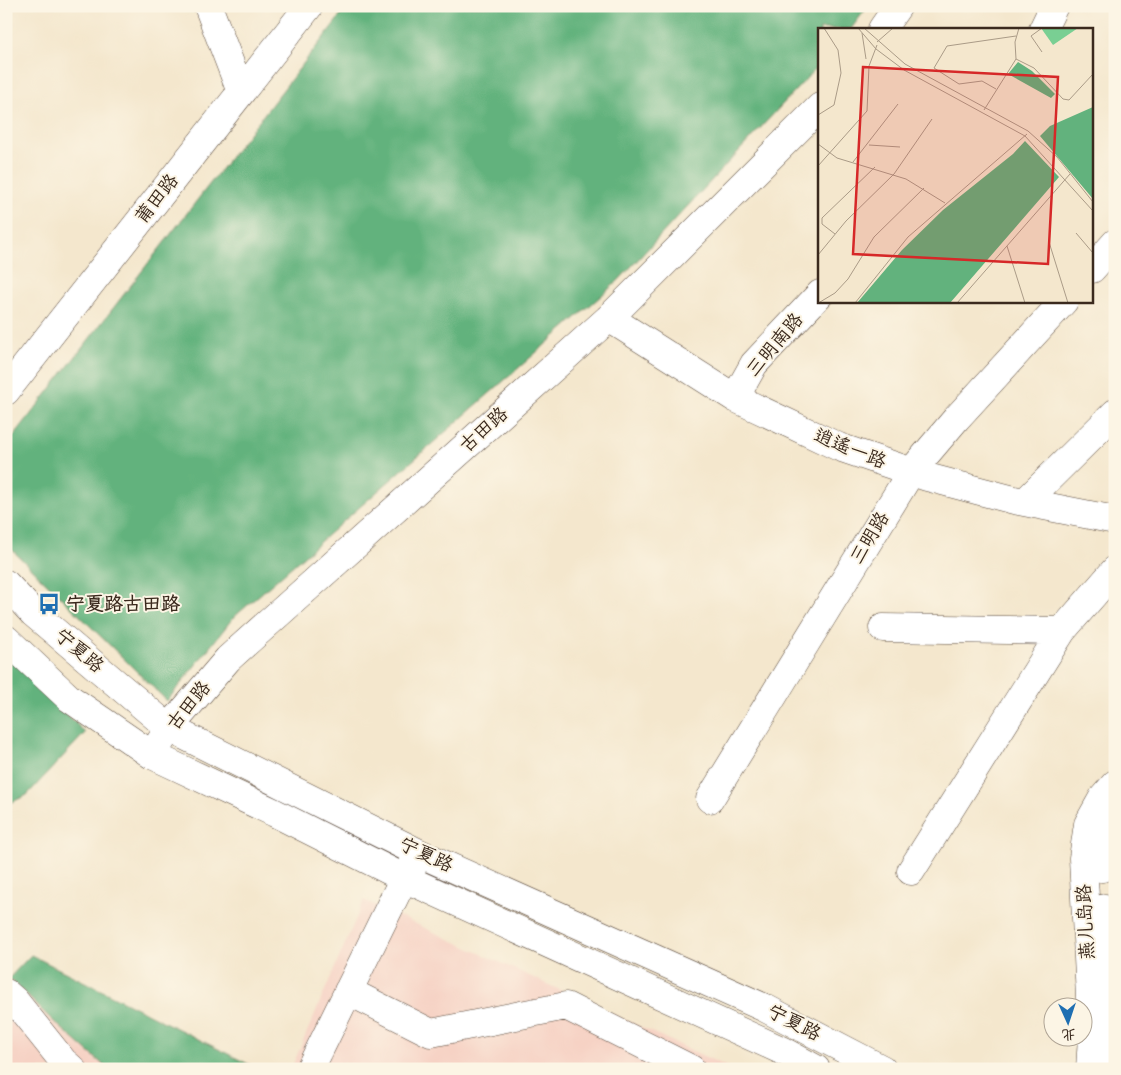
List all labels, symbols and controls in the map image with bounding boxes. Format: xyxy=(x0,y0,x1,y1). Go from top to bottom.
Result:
inset map xyxy=(818,28,1094,302)
street label: 莆田路 xyxy=(130,169,184,229)
street label: 三明南路 xyxy=(741,308,809,382)
street label: 古田路 xyxy=(454,402,514,458)
street label: 逍遥一路 xyxy=(810,423,890,475)
street label: 三明路 xyxy=(845,507,895,569)
bus stop icon: 宁夏路古田路 xyxy=(36,591,62,617)
place label: 宁夏路古田路 xyxy=(66,592,180,617)
street label: 宁夏路 xyxy=(49,623,109,679)
street label: 古田路 xyxy=(161,676,217,736)
street label: 宁夏路 xyxy=(395,832,457,878)
street label: 燕儿岛路 xyxy=(1072,883,1100,961)
north arrow xyxy=(1044,998,1094,1048)
street label: 宁夏路 xyxy=(763,999,825,1047)
text: 北 xyxy=(1061,1025,1076,1043)

